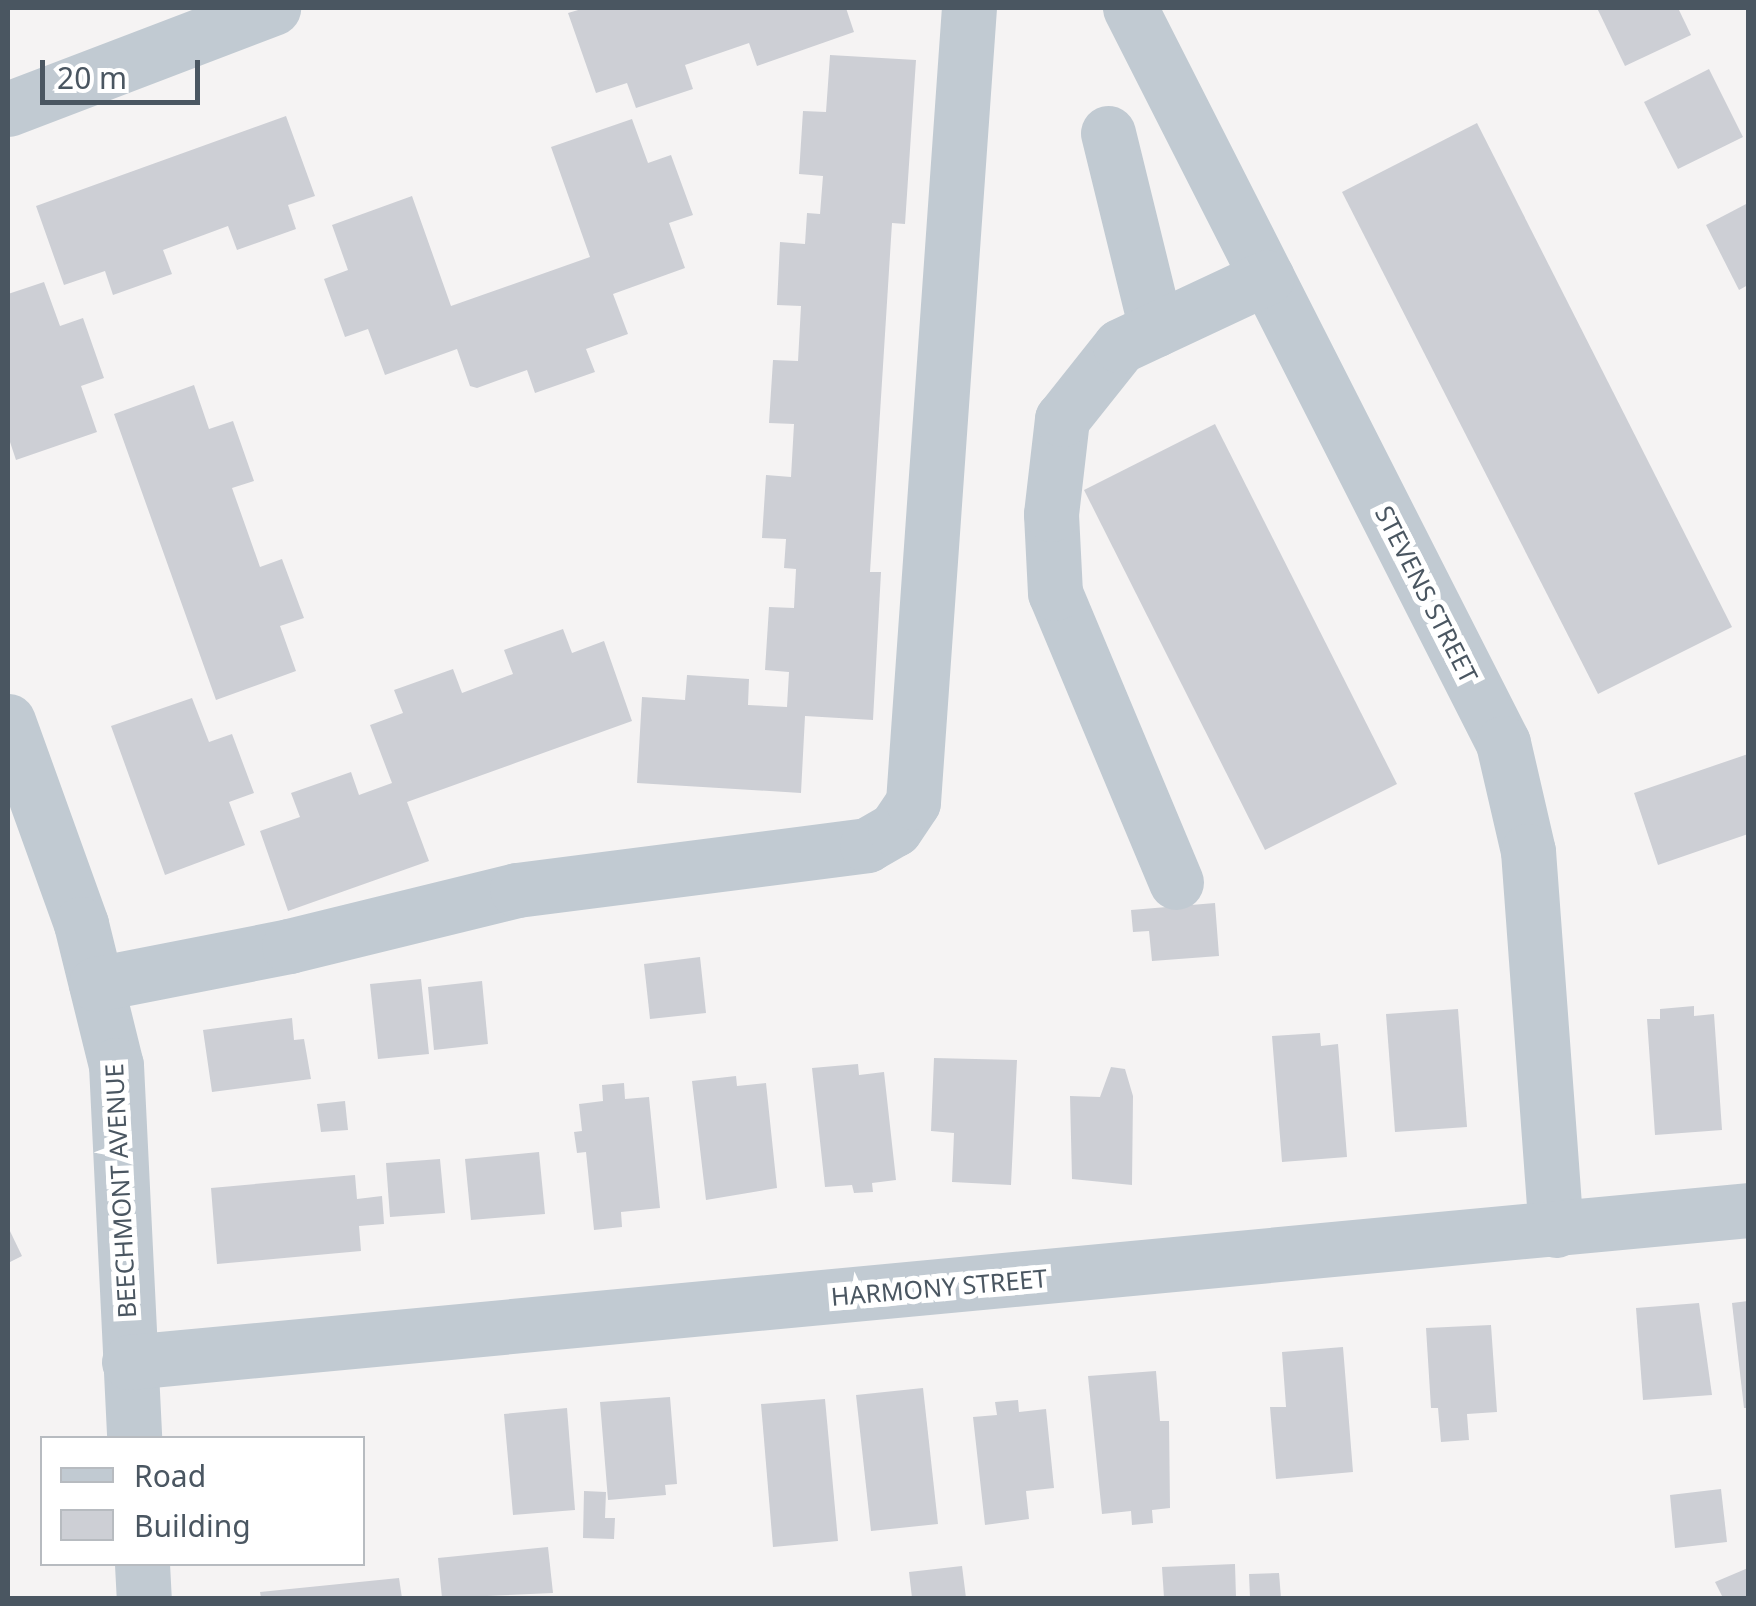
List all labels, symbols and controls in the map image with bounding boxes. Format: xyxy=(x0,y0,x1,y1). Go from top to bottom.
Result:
scale bar xyxy=(45,40,205,102)
text: 20 m xyxy=(57,57,127,98)
street label: STEVENS STREET xyxy=(1369,501,1485,687)
street label: BEECHMONT AVENUE xyxy=(98,1063,142,1319)
street label: HARMONY STREET xyxy=(830,1263,1048,1311)
legend xyxy=(40,1436,365,1566)
text: Road xyxy=(134,1455,206,1496)
text: Building xyxy=(134,1505,251,1546)

